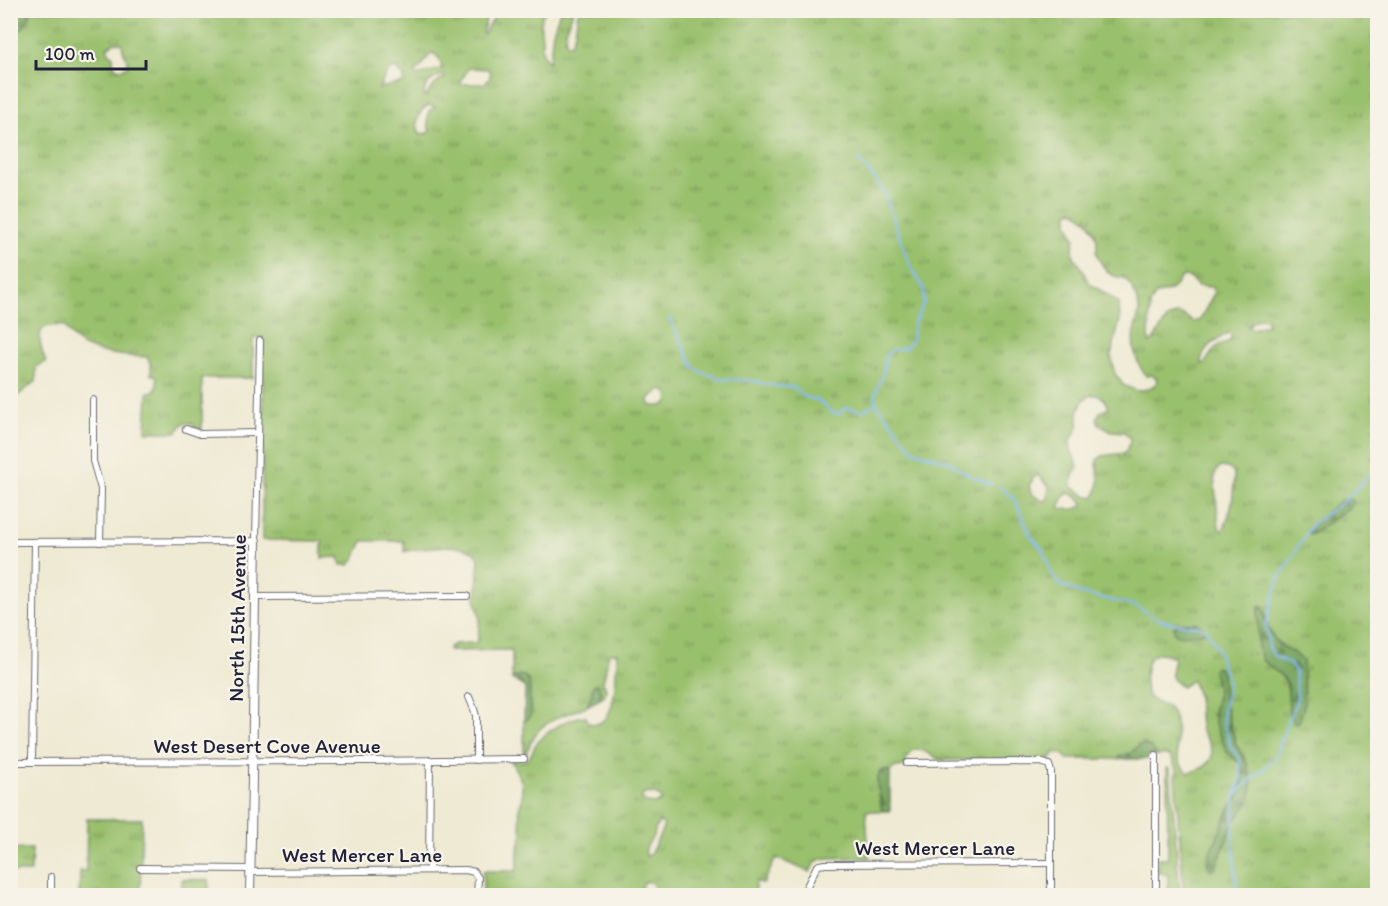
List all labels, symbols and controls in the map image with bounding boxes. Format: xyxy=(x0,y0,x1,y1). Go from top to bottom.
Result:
scale bar xyxy=(36,33,146,71)
text: 100 m xyxy=(45,43,95,65)
street label: North 15th Avenue xyxy=(223,534,251,702)
street label: West Desert Cove Avenue xyxy=(153,733,381,758)
street label: West Mercer Lane xyxy=(855,835,1015,860)
street label: West Mercer Lane xyxy=(282,842,442,867)

